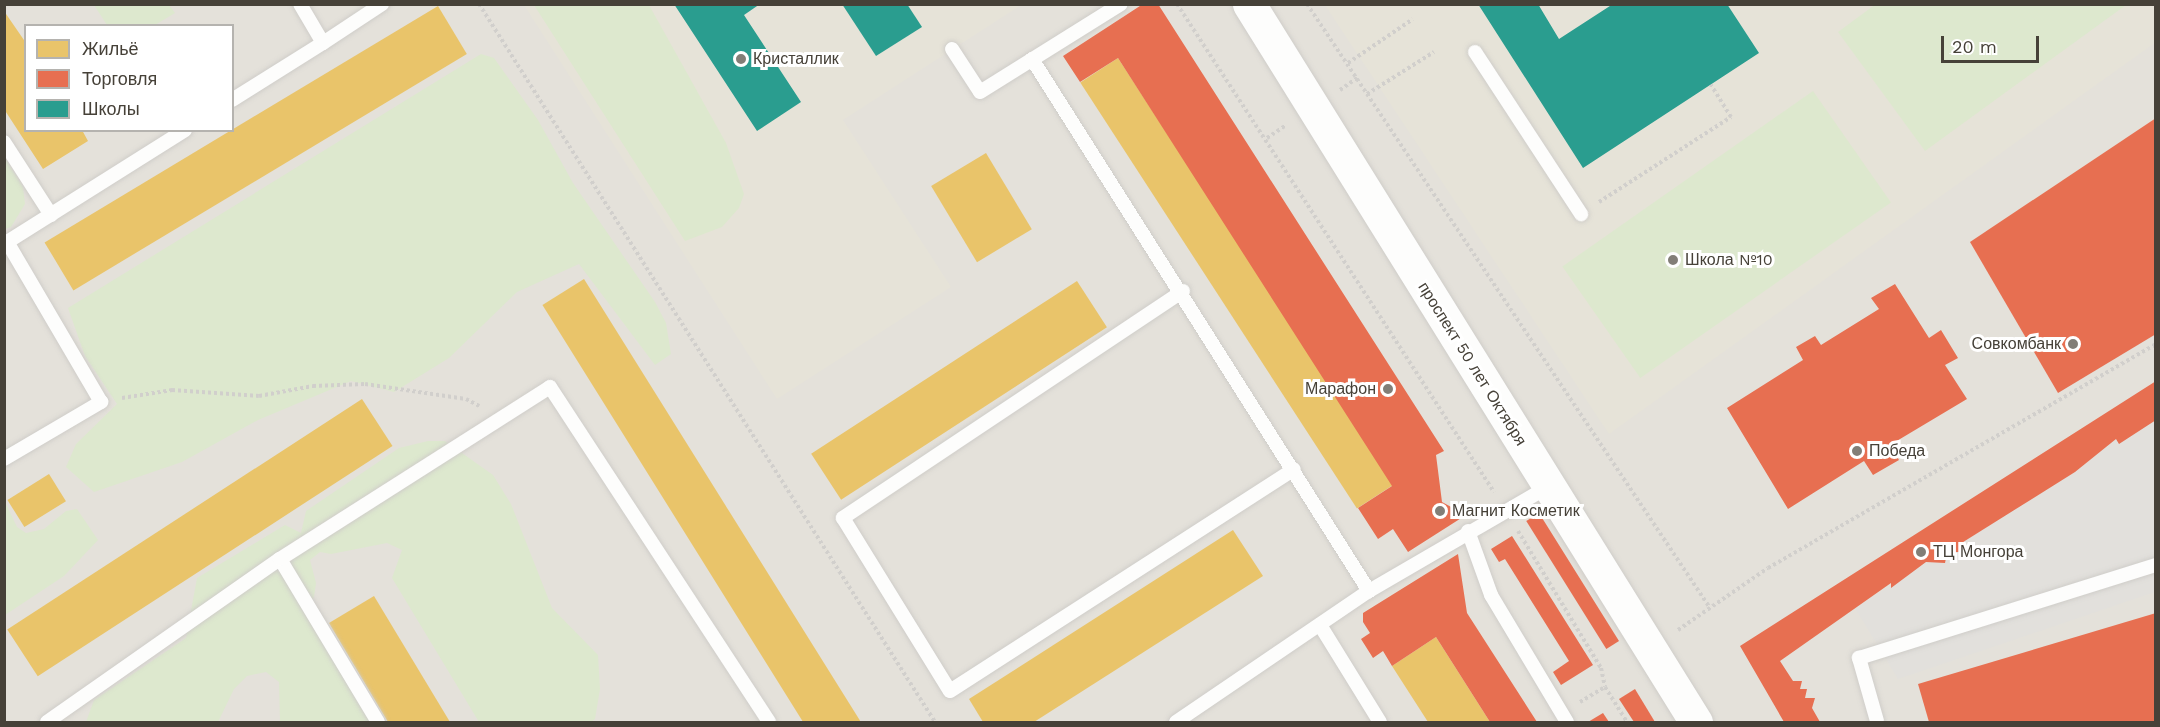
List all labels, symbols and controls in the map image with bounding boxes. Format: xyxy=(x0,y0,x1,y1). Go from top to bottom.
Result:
legend xyxy=(24,24,234,132)
scale bar xyxy=(1944,24,2042,62)
text: 20 m xyxy=(1952,36,1997,57)
text: Жильё xyxy=(82,38,139,59)
place label: Кристаллик xyxy=(753,49,839,69)
marker: Кристаллик xyxy=(734,52,748,66)
text: Торговля xyxy=(82,68,157,89)
text: Школы xyxy=(82,98,140,119)
place label: Школа №10 xyxy=(1685,250,1773,270)
marker: Школа №10 xyxy=(1666,253,1680,267)
street label: проспект 50 лет Октября xyxy=(1414,279,1530,449)
place label: Совкомбанк xyxy=(1972,334,2061,354)
marker: Совкомбанк xyxy=(2066,337,2080,351)
place label: Марафон xyxy=(1305,379,1376,399)
marker: Марафон xyxy=(1381,382,1395,396)
place label: Победа xyxy=(1869,441,1925,461)
marker: Победа xyxy=(1850,444,1864,458)
place label: Магнит Косметик xyxy=(1452,501,1580,521)
marker: Магнит Косметик xyxy=(1433,504,1447,518)
place label: ТЦ Монгора xyxy=(1933,542,2023,562)
marker: ТЦ Монгора xyxy=(1914,545,1928,559)

